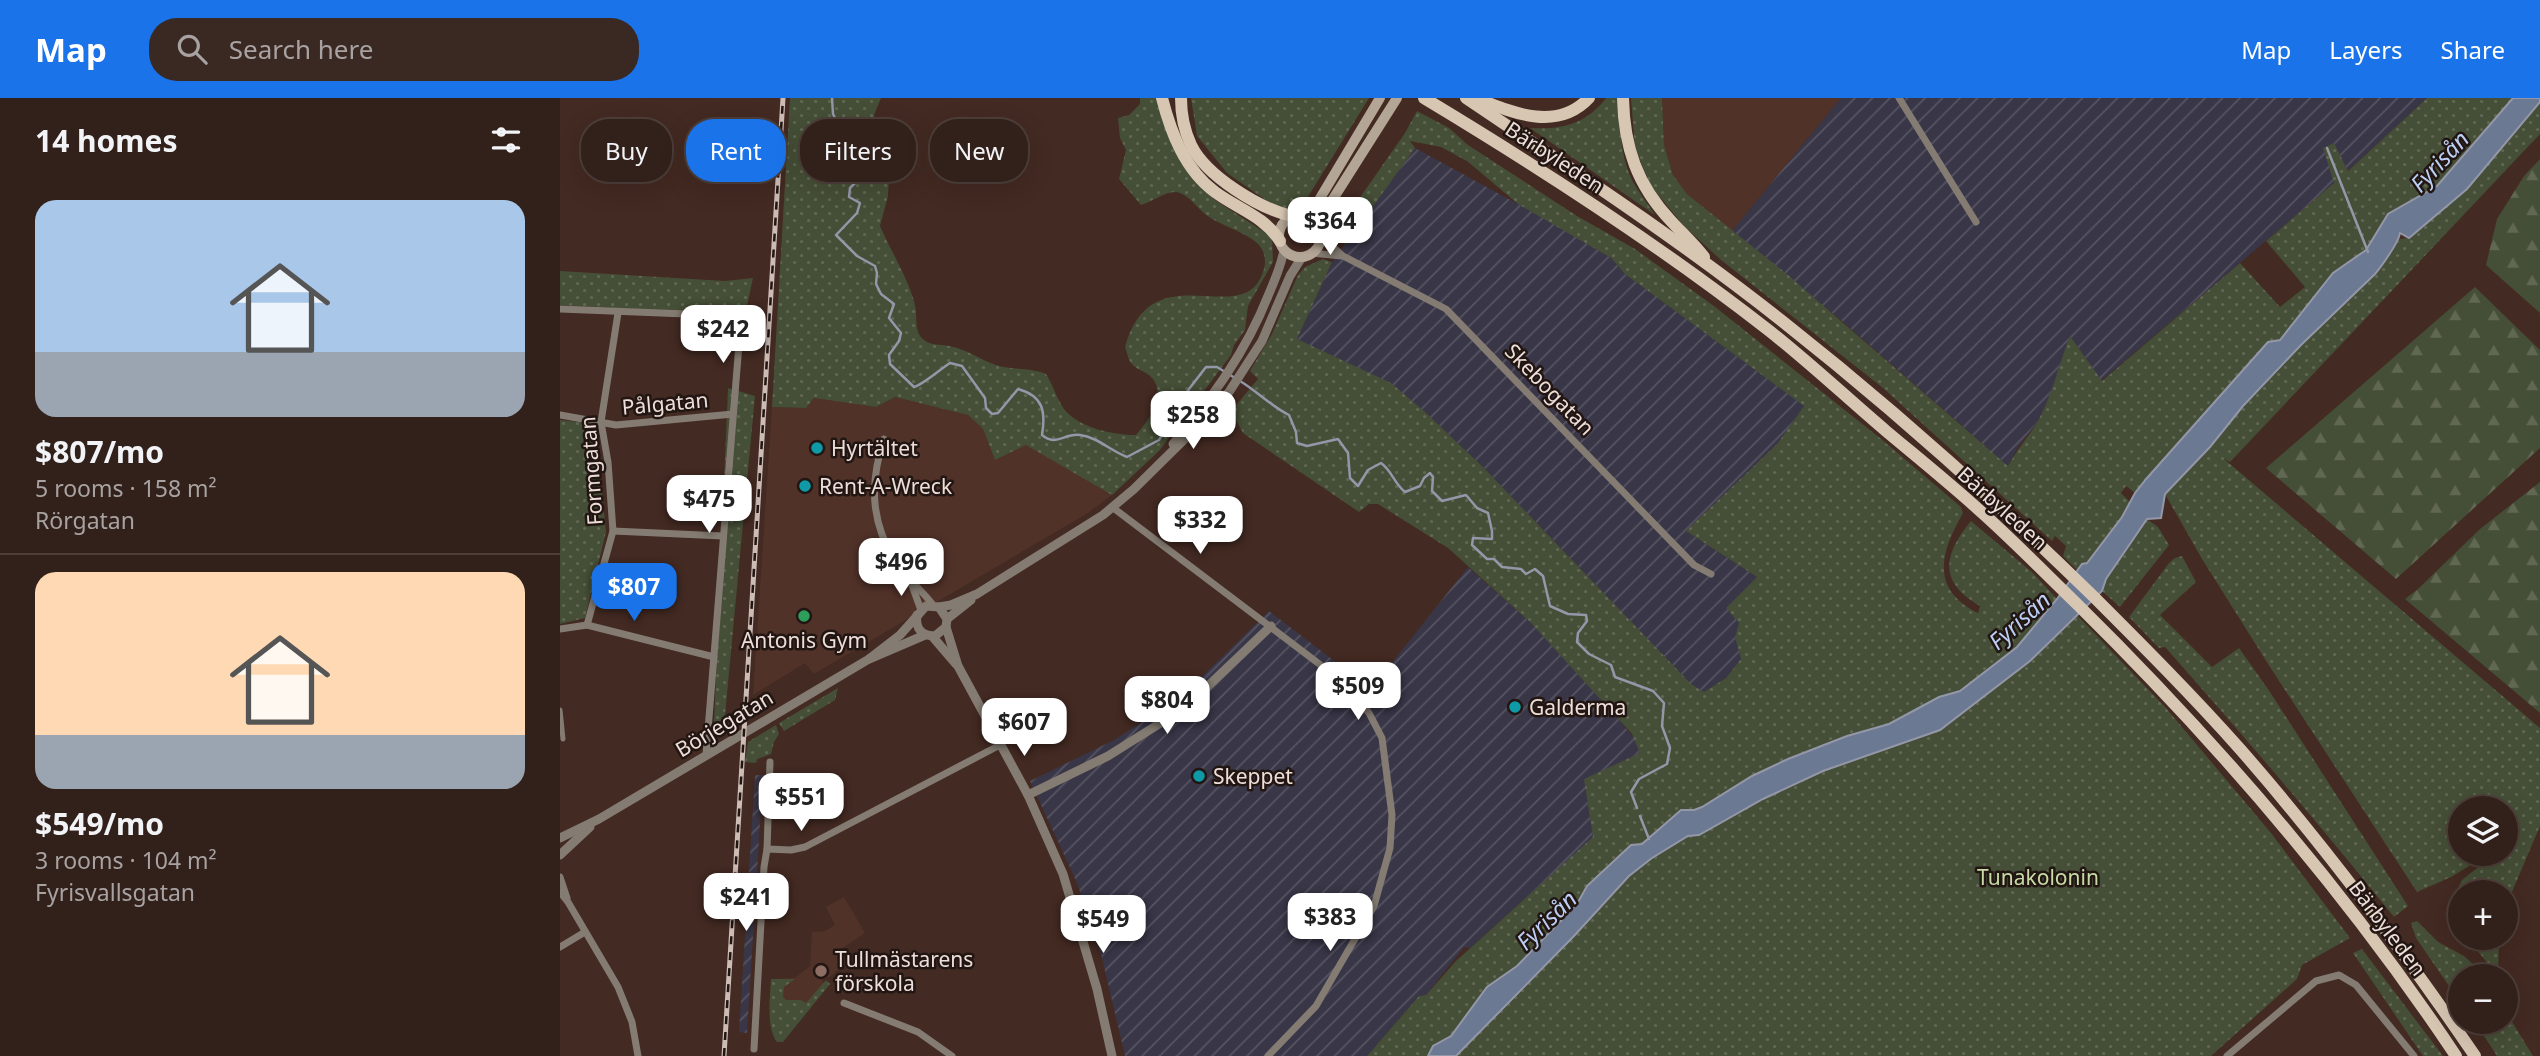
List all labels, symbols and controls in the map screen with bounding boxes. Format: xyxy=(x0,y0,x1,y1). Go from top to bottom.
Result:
search box xyxy=(149,18,639,81)
text: Map xyxy=(35,27,107,72)
icon: search xyxy=(173,30,211,68)
text: Search here xyxy=(229,31,373,67)
text: Map xyxy=(2241,33,2291,66)
text: Layers xyxy=(2329,33,2403,66)
text: Share xyxy=(2441,33,2505,66)
street label: Bärbyleden xyxy=(1500,115,1610,199)
chip: Buy xyxy=(581,119,672,182)
chip: Rent xyxy=(686,119,786,182)
chip: Filters xyxy=(800,119,916,182)
chip: New xyxy=(930,119,1028,182)
text: 14 homes xyxy=(35,120,178,161)
icon: filters xyxy=(487,121,525,159)
water label: Fyrisån xyxy=(2402,123,2476,199)
pin: $364 xyxy=(1289,198,1371,257)
text: $364 xyxy=(1304,204,1356,236)
icon: home xyxy=(217,245,343,371)
pin: $242 xyxy=(682,306,764,365)
text: $242 xyxy=(697,312,749,344)
street label: Skebogatan xyxy=(1499,337,1601,441)
street label: Pålgatan xyxy=(620,385,710,421)
pin: $258 xyxy=(1152,392,1234,451)
text: $258 xyxy=(1167,398,1219,430)
street label: Formgatan xyxy=(573,416,609,526)
text: $807/mo xyxy=(35,431,164,472)
place label: Hyrtältet xyxy=(831,434,918,462)
marker: Hyrtältet xyxy=(809,440,825,456)
street label: Bärbyleden xyxy=(1952,460,2054,556)
text: 5 rooms · 158 m² xyxy=(35,472,217,504)
place label: Rent-A-Wreck xyxy=(819,472,953,500)
pin: $475 xyxy=(668,476,750,535)
marker: Rent-A-Wreck xyxy=(797,478,813,494)
text: $475 xyxy=(683,482,735,514)
pin: $332 xyxy=(1159,496,1241,556)
text: $332 xyxy=(1174,503,1226,535)
text: Rörgatan xyxy=(35,504,135,536)
pin: $496 xyxy=(860,538,942,598)
text: $496 xyxy=(875,545,927,577)
pin: $807 xyxy=(593,564,675,623)
text: $807 xyxy=(608,570,660,602)
water label: Fyrisån xyxy=(1981,584,2057,656)
marker: Antonis Gym xyxy=(796,608,812,624)
icon: home xyxy=(217,617,343,743)
place label: Antonis Gym xyxy=(741,626,867,654)
pin: $509 xyxy=(1317,662,1399,722)
text: $509 xyxy=(1332,669,1384,701)
pin: $804 xyxy=(1126,676,1208,736)
street label: Börjegatan xyxy=(670,683,778,763)
text: $804 xyxy=(1141,683,1193,715)
place label: Galderma xyxy=(1529,693,1626,721)
pin: $607 xyxy=(983,698,1065,758)
marker: Galderma xyxy=(1507,699,1523,715)
text: $607 xyxy=(998,705,1050,737)
place label: Skeppet xyxy=(1213,762,1293,790)
marker: Skeppet xyxy=(1191,768,1207,784)
pin: $551 xyxy=(760,774,842,833)
text: $551 xyxy=(775,780,827,812)
map controls xyxy=(2448,796,2518,1034)
button: layers xyxy=(2448,796,2518,866)
text: $549/mo xyxy=(35,803,164,844)
text: 3 rooms · 104 m² xyxy=(35,844,217,876)
park label: Tunakolonin xyxy=(1977,863,2099,891)
pin: $241 xyxy=(705,874,787,933)
street label: Bärbyleden xyxy=(2343,875,2433,981)
text: Fyrisvallsgatan xyxy=(35,876,195,908)
text: $241 xyxy=(720,880,772,912)
button: + xyxy=(2448,880,2518,950)
water label: Fyrisån xyxy=(1509,883,1583,957)
pin: $383 xyxy=(1289,894,1371,953)
pin: $549 xyxy=(1062,896,1144,955)
text: $383 xyxy=(1304,900,1356,932)
text: $549 xyxy=(1077,902,1129,934)
place label: Tullmästarens förskola xyxy=(835,945,973,997)
marker: Tullmästarens förskola xyxy=(813,963,829,979)
button: − xyxy=(2448,964,2518,1034)

